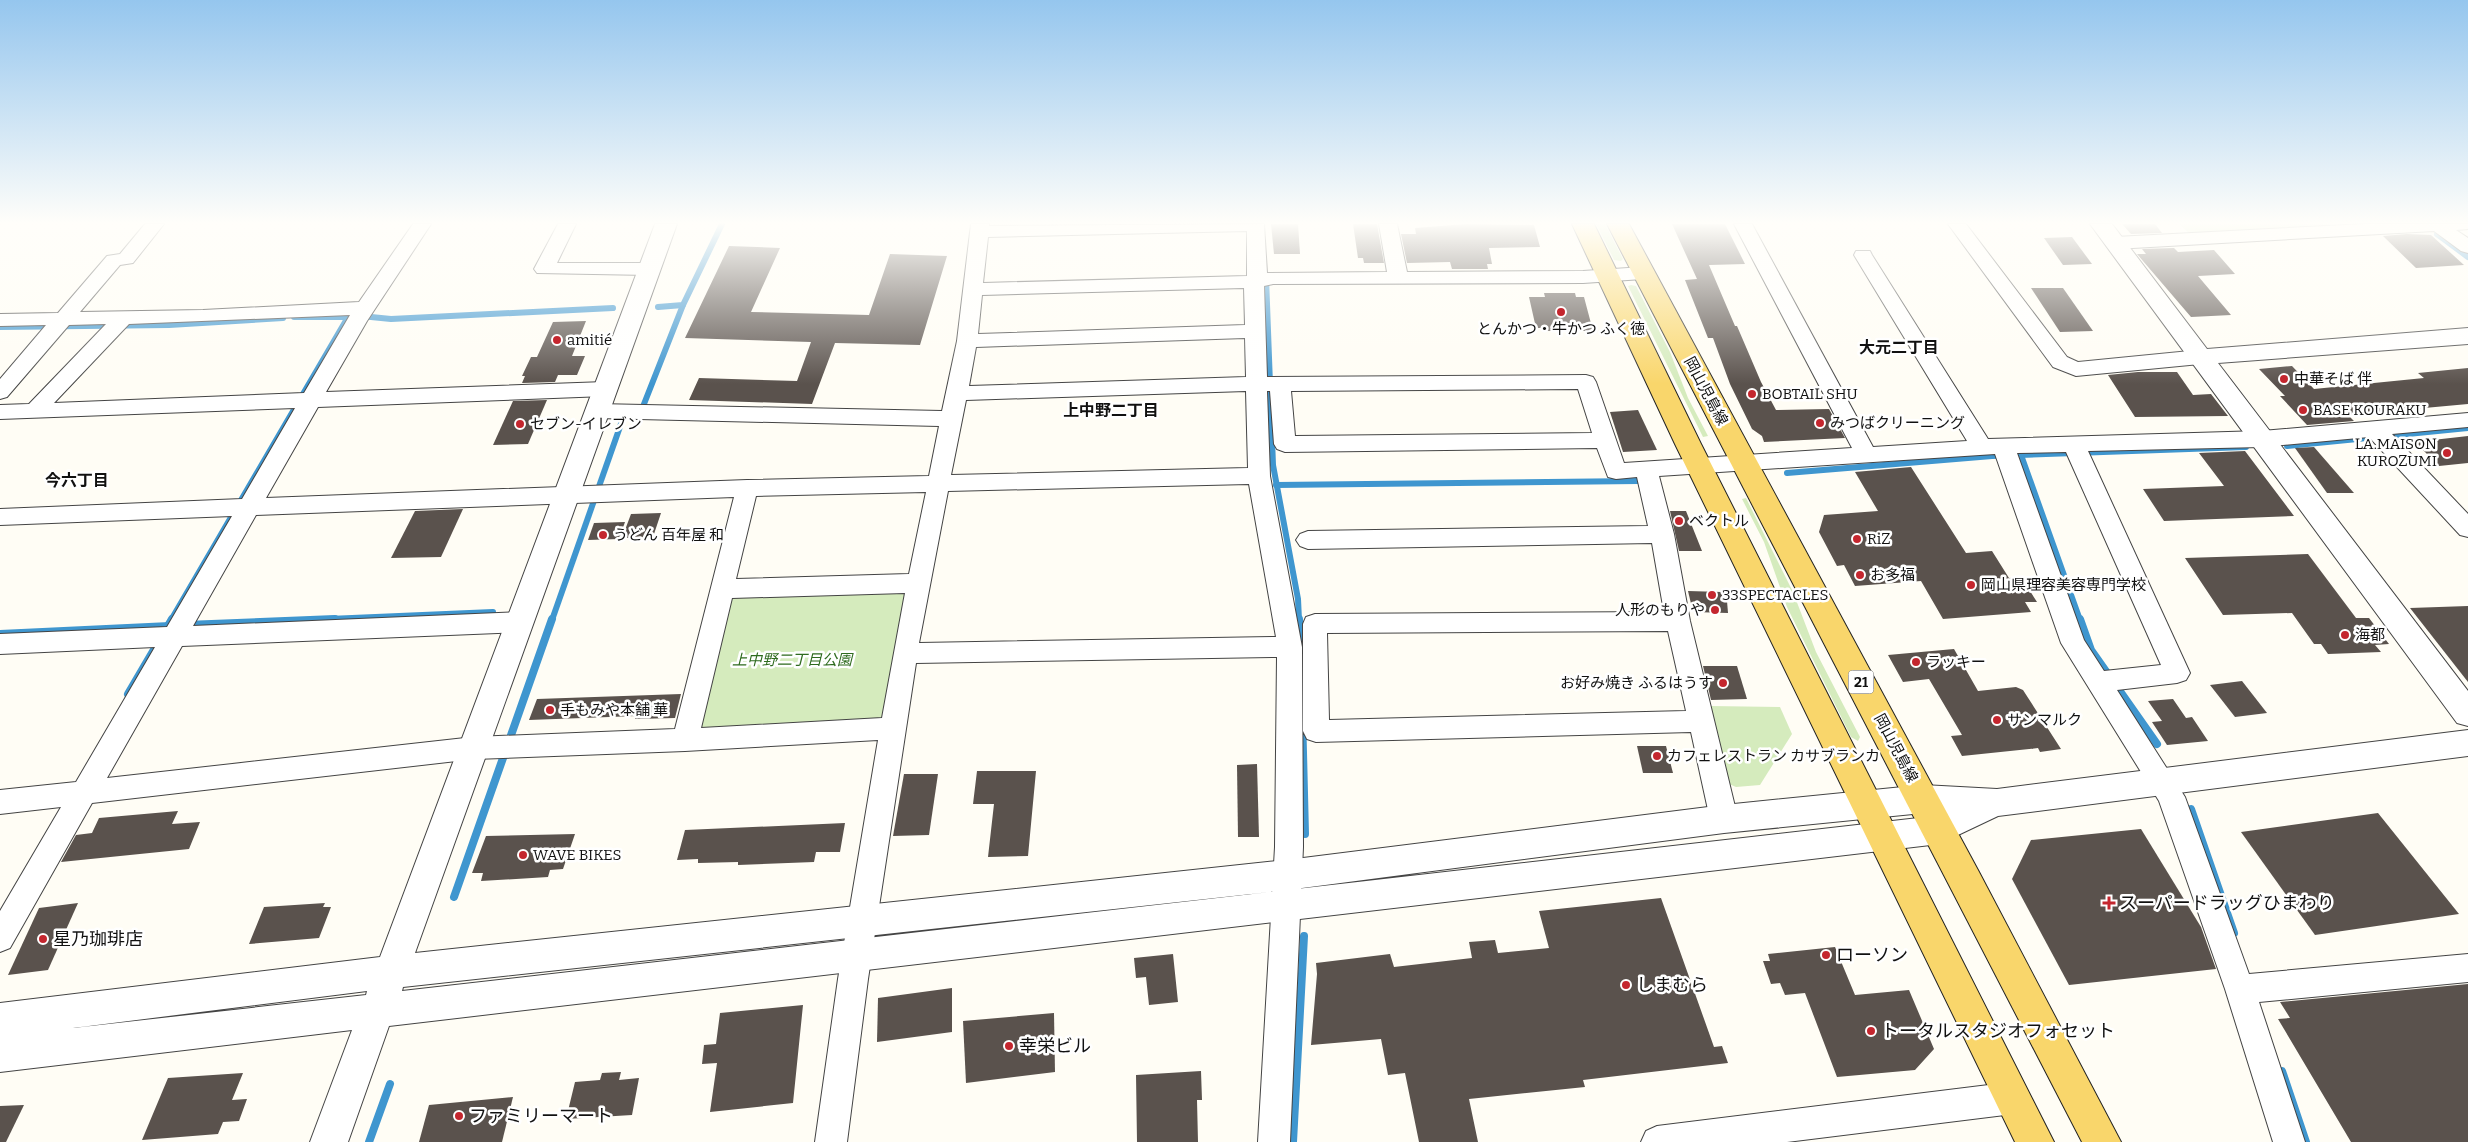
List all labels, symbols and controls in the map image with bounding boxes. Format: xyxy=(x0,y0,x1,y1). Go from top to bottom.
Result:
marker: とんかつ・牛かつ ふく徳 xyxy=(1555,306,1567,318)
place label: とんかつ・牛かつ ふく徳 xyxy=(1477,320,1645,338)
place label: amitié xyxy=(567,331,612,349)
marker: amitié xyxy=(551,334,563,346)
district label: 大元二丁目 xyxy=(1859,338,1939,357)
street label: 岡山児島線 xyxy=(1680,354,1732,428)
place label: 中華そば 伴 xyxy=(2294,370,2372,388)
marker: 中華そば 伴 xyxy=(2278,373,2290,385)
place label: BOBTAIL SHU xyxy=(1762,385,1858,403)
marker: BOBTAIL SHU xyxy=(1746,388,1758,400)
district label: 上中野二丁目 xyxy=(1063,401,1159,420)
place label: BASE KOURAKU xyxy=(2313,401,2426,419)
marker: BASE KOURAKU xyxy=(2297,404,2309,416)
place label: みつばクリーニング xyxy=(1830,414,1965,432)
place label: セブン-イレブン xyxy=(530,415,642,433)
marker: みつばクリーニング xyxy=(1814,417,1826,429)
marker: セブン-イレブン xyxy=(514,418,526,430)
place label: LA.MAISON KUROZUMI xyxy=(2355,435,2437,470)
marker: LA.MAISON KUROZUMI xyxy=(2441,447,2453,459)
district label: 今六丁目 xyxy=(45,471,109,490)
place label: ベクトル xyxy=(1689,512,1749,530)
marker: ベクトル xyxy=(1673,515,1685,527)
place label: うどん 百年屋 和 xyxy=(613,526,724,544)
marker: うどん 百年屋 和 xyxy=(597,529,609,541)
place label: RiZ xyxy=(1867,530,1890,548)
marker: RiZ xyxy=(1851,533,1863,545)
place label: お多福 xyxy=(1870,566,1915,584)
marker: お多福 xyxy=(1854,569,1866,581)
place label: 岡山県理容美容専門学校 xyxy=(1981,576,2146,594)
marker: 岡山県理容美容専門学校 xyxy=(1965,579,1977,591)
place label: 33SPECTACLES xyxy=(1722,586,1829,604)
marker: 33SPECTACLES xyxy=(1706,589,1718,601)
place label: 人形のもりや xyxy=(1615,601,1705,619)
marker: 人形のもりや xyxy=(1709,604,1721,616)
place label: 海都 xyxy=(2355,626,2385,644)
marker: 海都 xyxy=(2339,629,2351,641)
park label: 上中野二丁目公園 xyxy=(732,651,854,669)
place label: ラッキー xyxy=(1926,653,1986,671)
marker: ラッキー xyxy=(1910,656,1922,668)
road number: 21 xyxy=(1848,670,1874,694)
place label: お好み焼き ふるはうす xyxy=(1560,674,1713,692)
marker: お好み焼き ふるはうす xyxy=(1717,677,1729,689)
place label: 手もみや本舗 華 xyxy=(560,701,668,719)
marker: 手もみや本舗 華 xyxy=(544,704,556,716)
street label: 岡山児島線 xyxy=(1870,711,1922,785)
place label: サンマルク xyxy=(2007,711,2082,729)
marker: サンマルク xyxy=(1991,714,2003,726)
place label: カフェレストラン カサブランカ xyxy=(1667,747,1880,765)
marker: カフェレストラン カサブランカ xyxy=(1651,750,1663,762)
place label: WAVE BIKES xyxy=(533,846,622,864)
marker: WAVE BIKES xyxy=(517,849,529,861)
place label: スーパードラッグひまわり xyxy=(2119,892,2335,914)
marker: スーパードラッグひまわり xyxy=(2103,897,2115,909)
place label: 星乃珈琲店 xyxy=(53,928,143,950)
marker: 星乃珈琲店 xyxy=(37,933,49,945)
place label: ローソン xyxy=(1836,944,1908,966)
marker: ローソン xyxy=(1820,949,1832,961)
place label: しまむら xyxy=(1636,974,1708,996)
marker: しまむら xyxy=(1620,979,1632,991)
place label: トータルスタジオフォセット xyxy=(1881,1020,2115,1042)
marker: トータルスタジオフォセット xyxy=(1865,1025,1877,1037)
place label: 幸栄ビル xyxy=(1019,1035,1091,1057)
marker: 幸栄ビル xyxy=(1003,1040,1015,1052)
place label: ファミリーマート xyxy=(469,1105,613,1127)
marker: ファミリーマート xyxy=(453,1110,465,1122)

